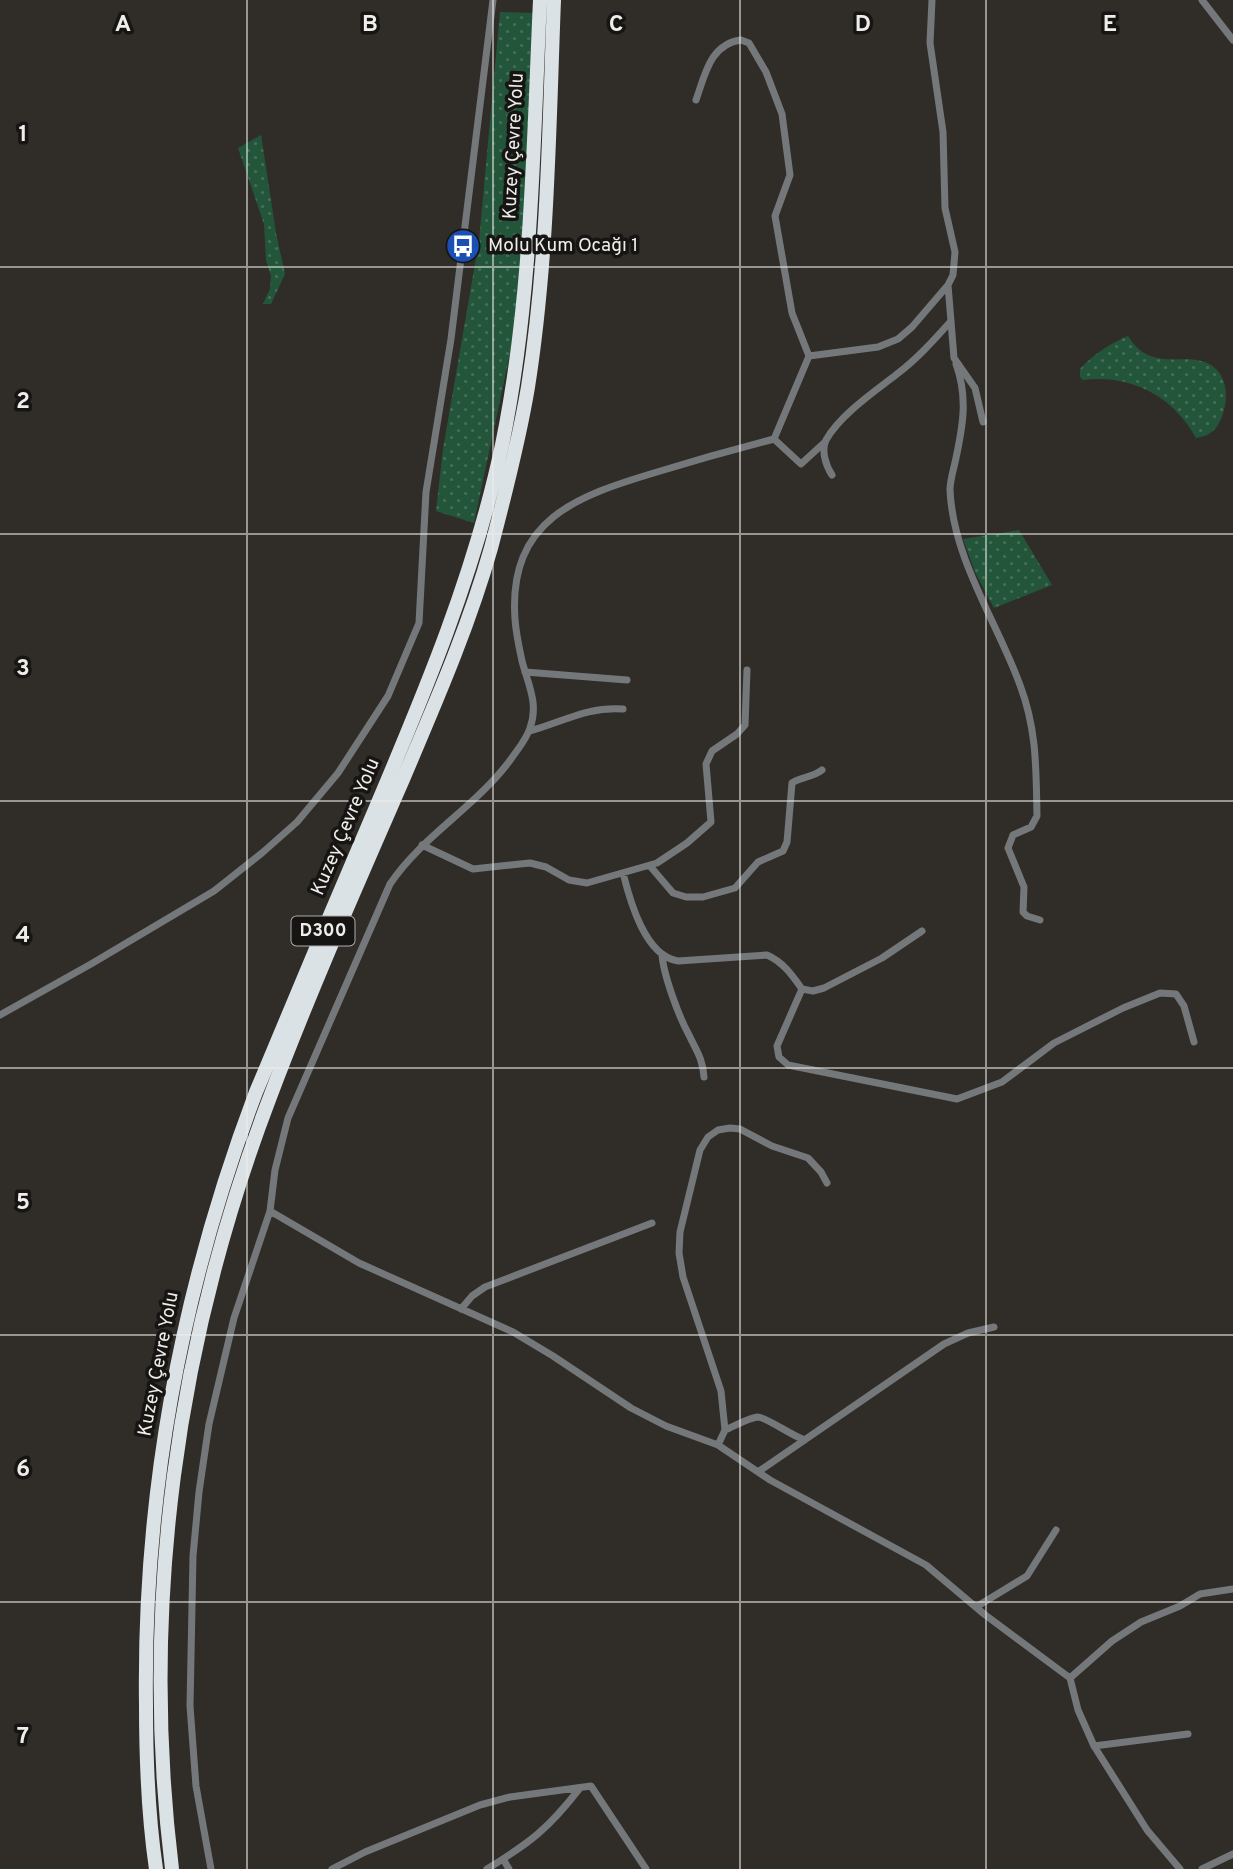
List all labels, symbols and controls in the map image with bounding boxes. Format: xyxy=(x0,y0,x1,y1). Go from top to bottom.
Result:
text: A xyxy=(115,11,131,40)
text: B xyxy=(362,11,378,40)
text: C xyxy=(609,11,623,40)
text: D xyxy=(855,11,871,40)
text: E xyxy=(1103,11,1117,40)
street label: Kuzey Çevre Yolu xyxy=(498,72,530,220)
text: 1 xyxy=(18,121,28,150)
bus stop icon: Molu Kum Ocağı 1 xyxy=(444,227,482,265)
place label: Molu Kum Ocağı 1 xyxy=(488,234,638,258)
text: 2 xyxy=(16,388,30,417)
text: 3 xyxy=(16,655,30,684)
street label: Kuzey Çevre Yolu xyxy=(306,755,386,899)
road number: D300 xyxy=(292,916,354,946)
text: 4 xyxy=(16,922,30,951)
text: 5 xyxy=(16,1189,30,1218)
street label: Kuzey Çevre Yolu xyxy=(133,1290,185,1438)
text: 6 xyxy=(16,1456,30,1485)
text: 7 xyxy=(17,1723,29,1752)

